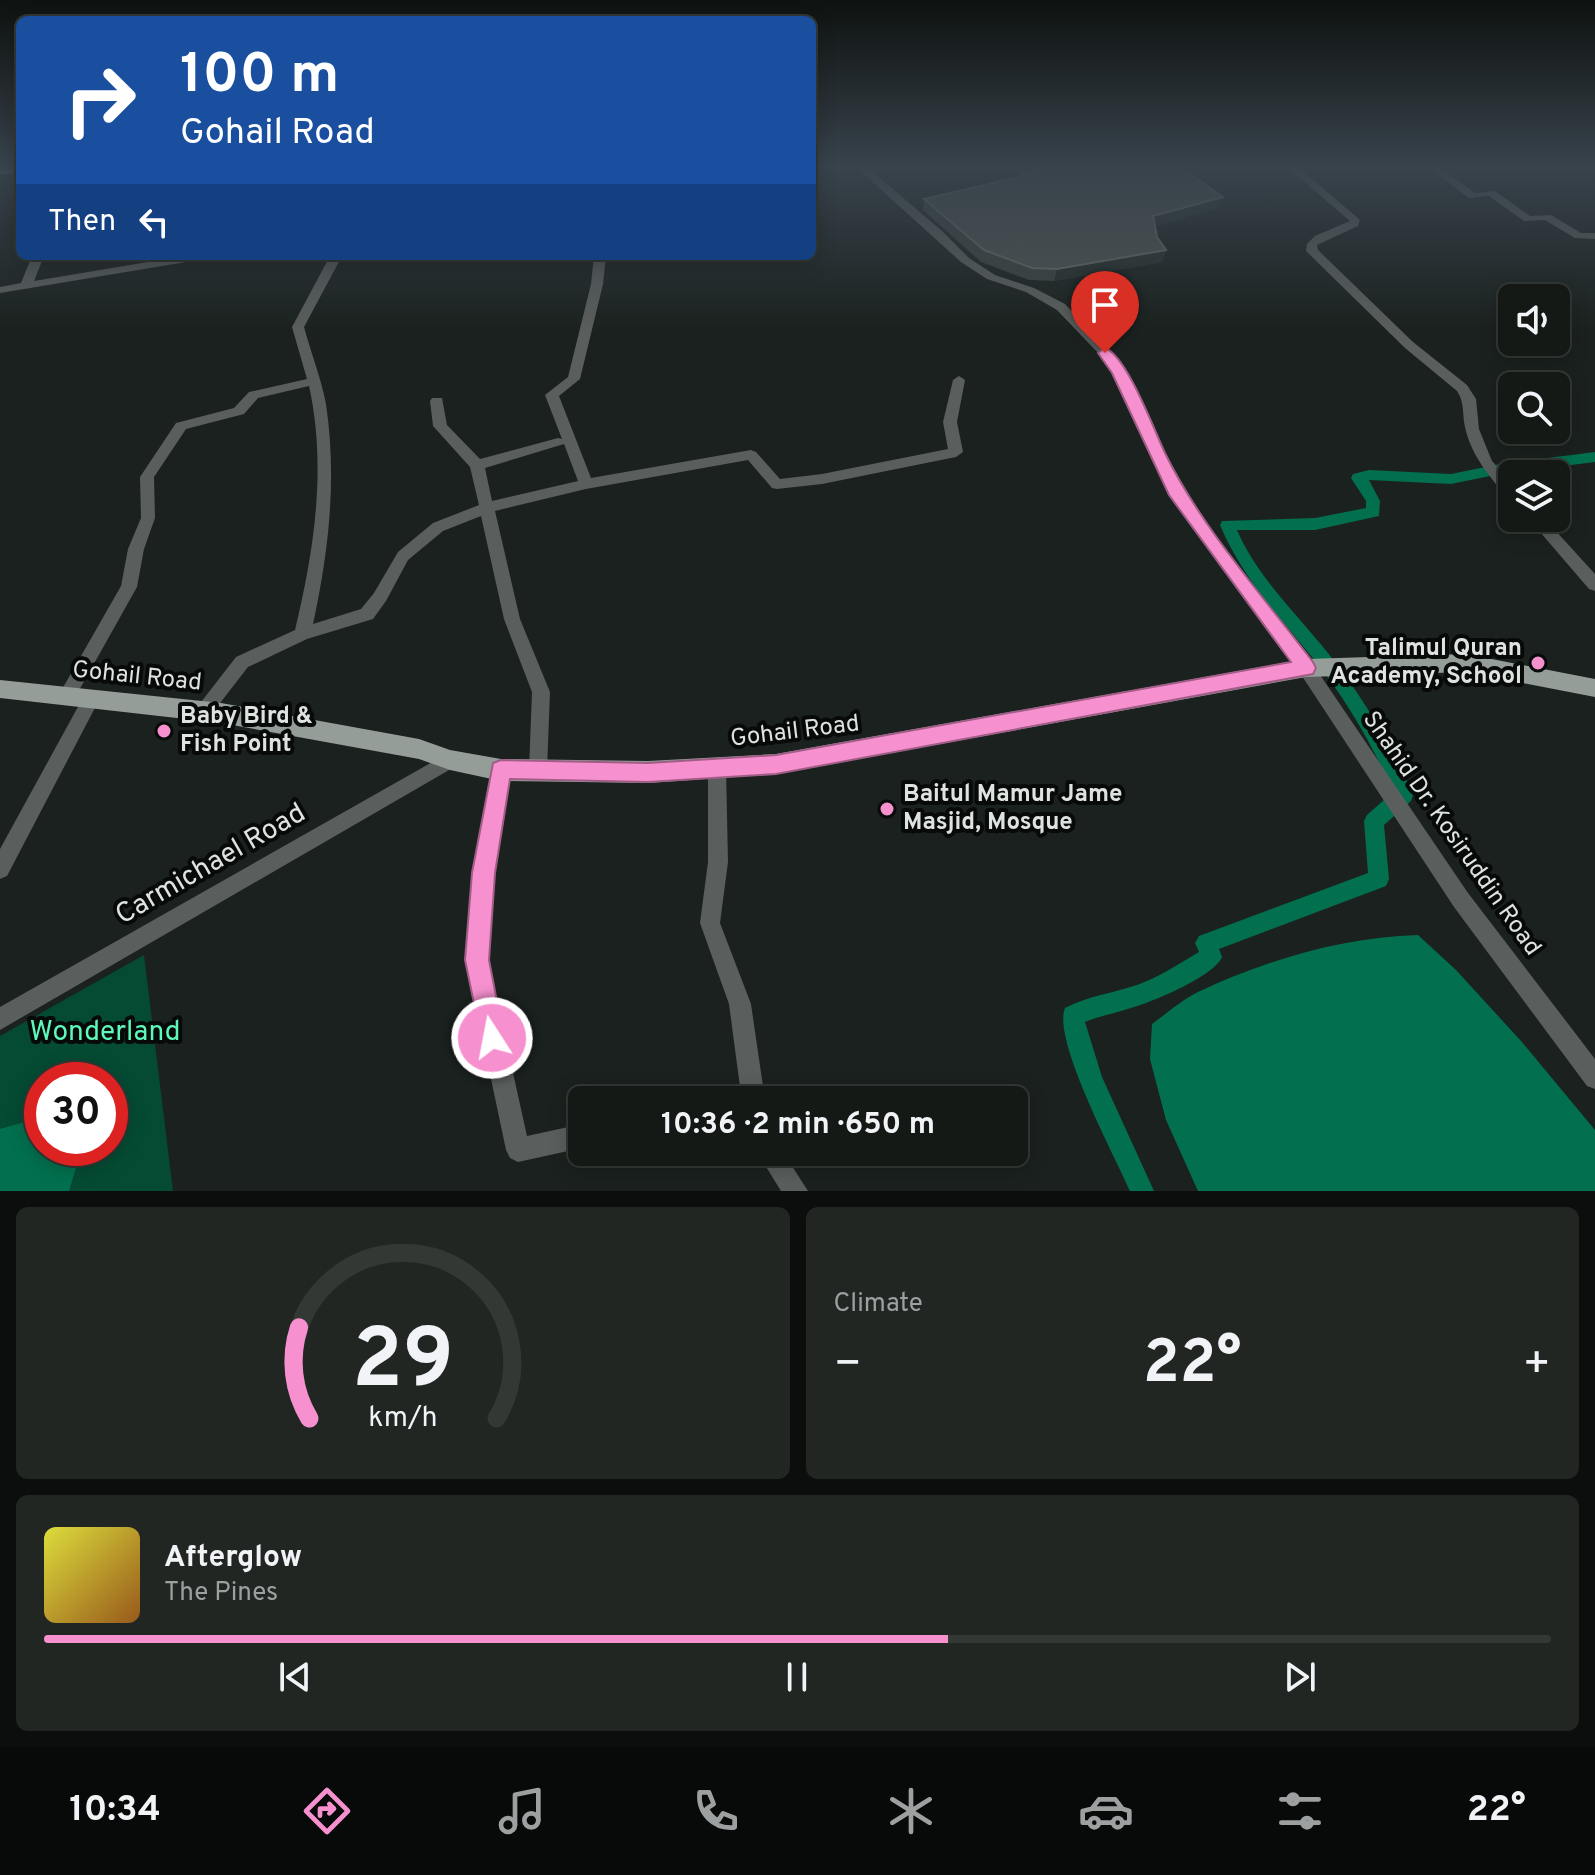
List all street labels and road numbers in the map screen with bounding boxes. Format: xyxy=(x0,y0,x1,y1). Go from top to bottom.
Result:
street label: Gohail Road xyxy=(71,655,203,699)
street label: Shahid Dr. Kosiruddin Road xyxy=(1355,706,1547,962)
street label: Gohail Road xyxy=(729,709,861,755)
street label: Carmichael Road xyxy=(109,796,313,934)

